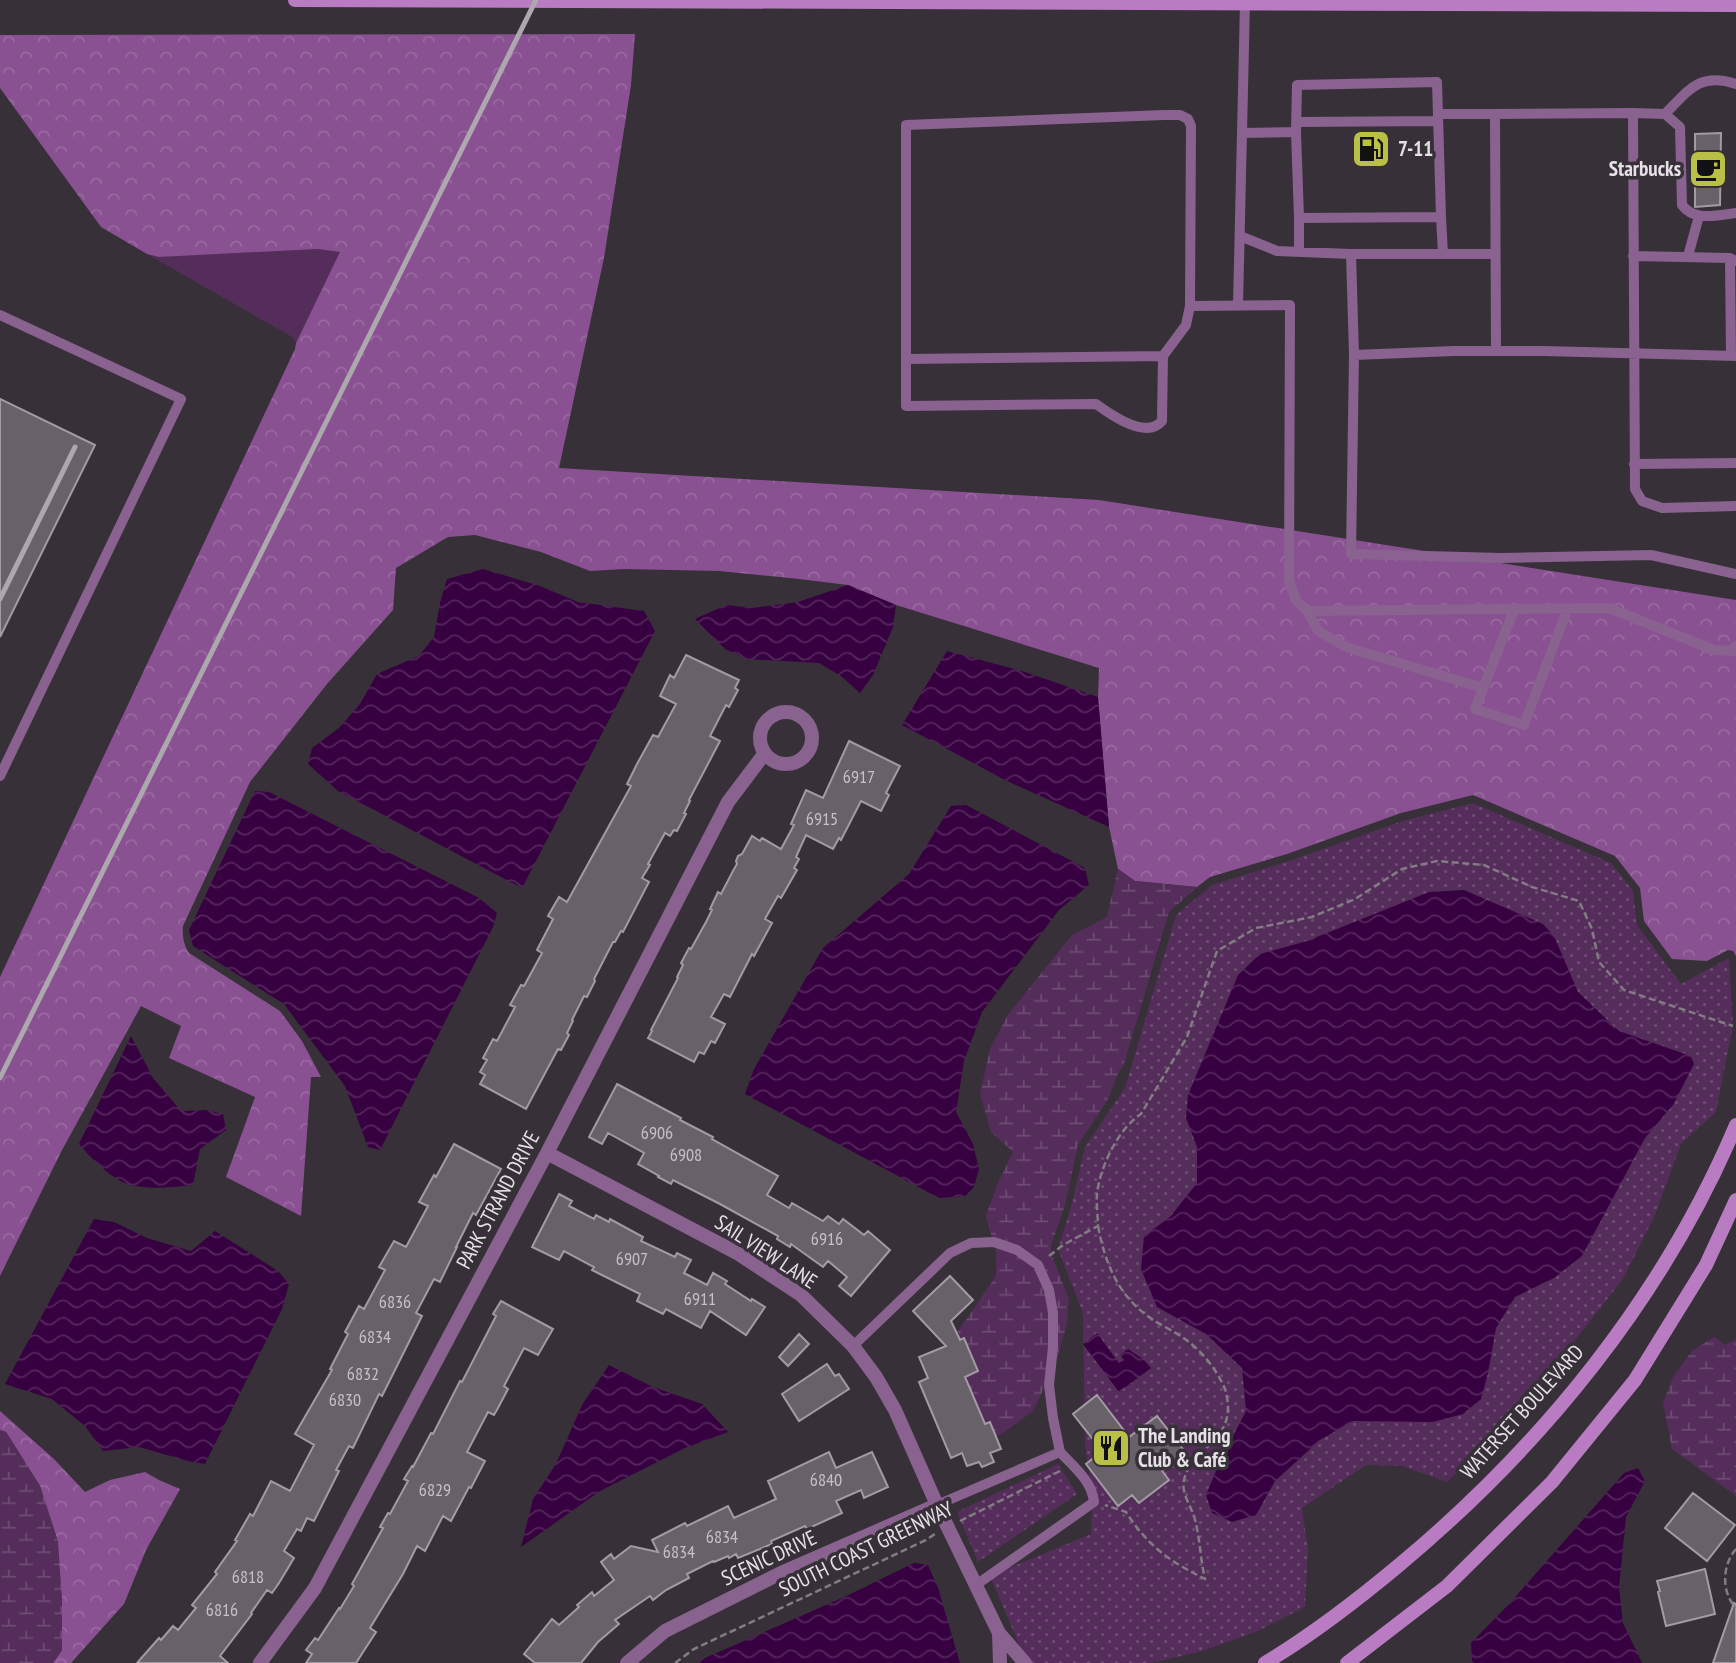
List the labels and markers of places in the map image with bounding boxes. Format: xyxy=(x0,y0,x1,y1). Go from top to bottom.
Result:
fuel station icon: 7-11 xyxy=(1350,128,1392,170)
place label: 7-11 xyxy=(1398,135,1433,162)
cafe icon: Starbucks xyxy=(1687,148,1729,190)
place label: Starbucks xyxy=(1609,155,1681,182)
place label: The Landing Club & Café xyxy=(1138,1422,1230,1473)
restaurant icon: The Landing Club & Café xyxy=(1090,1427,1132,1469)

